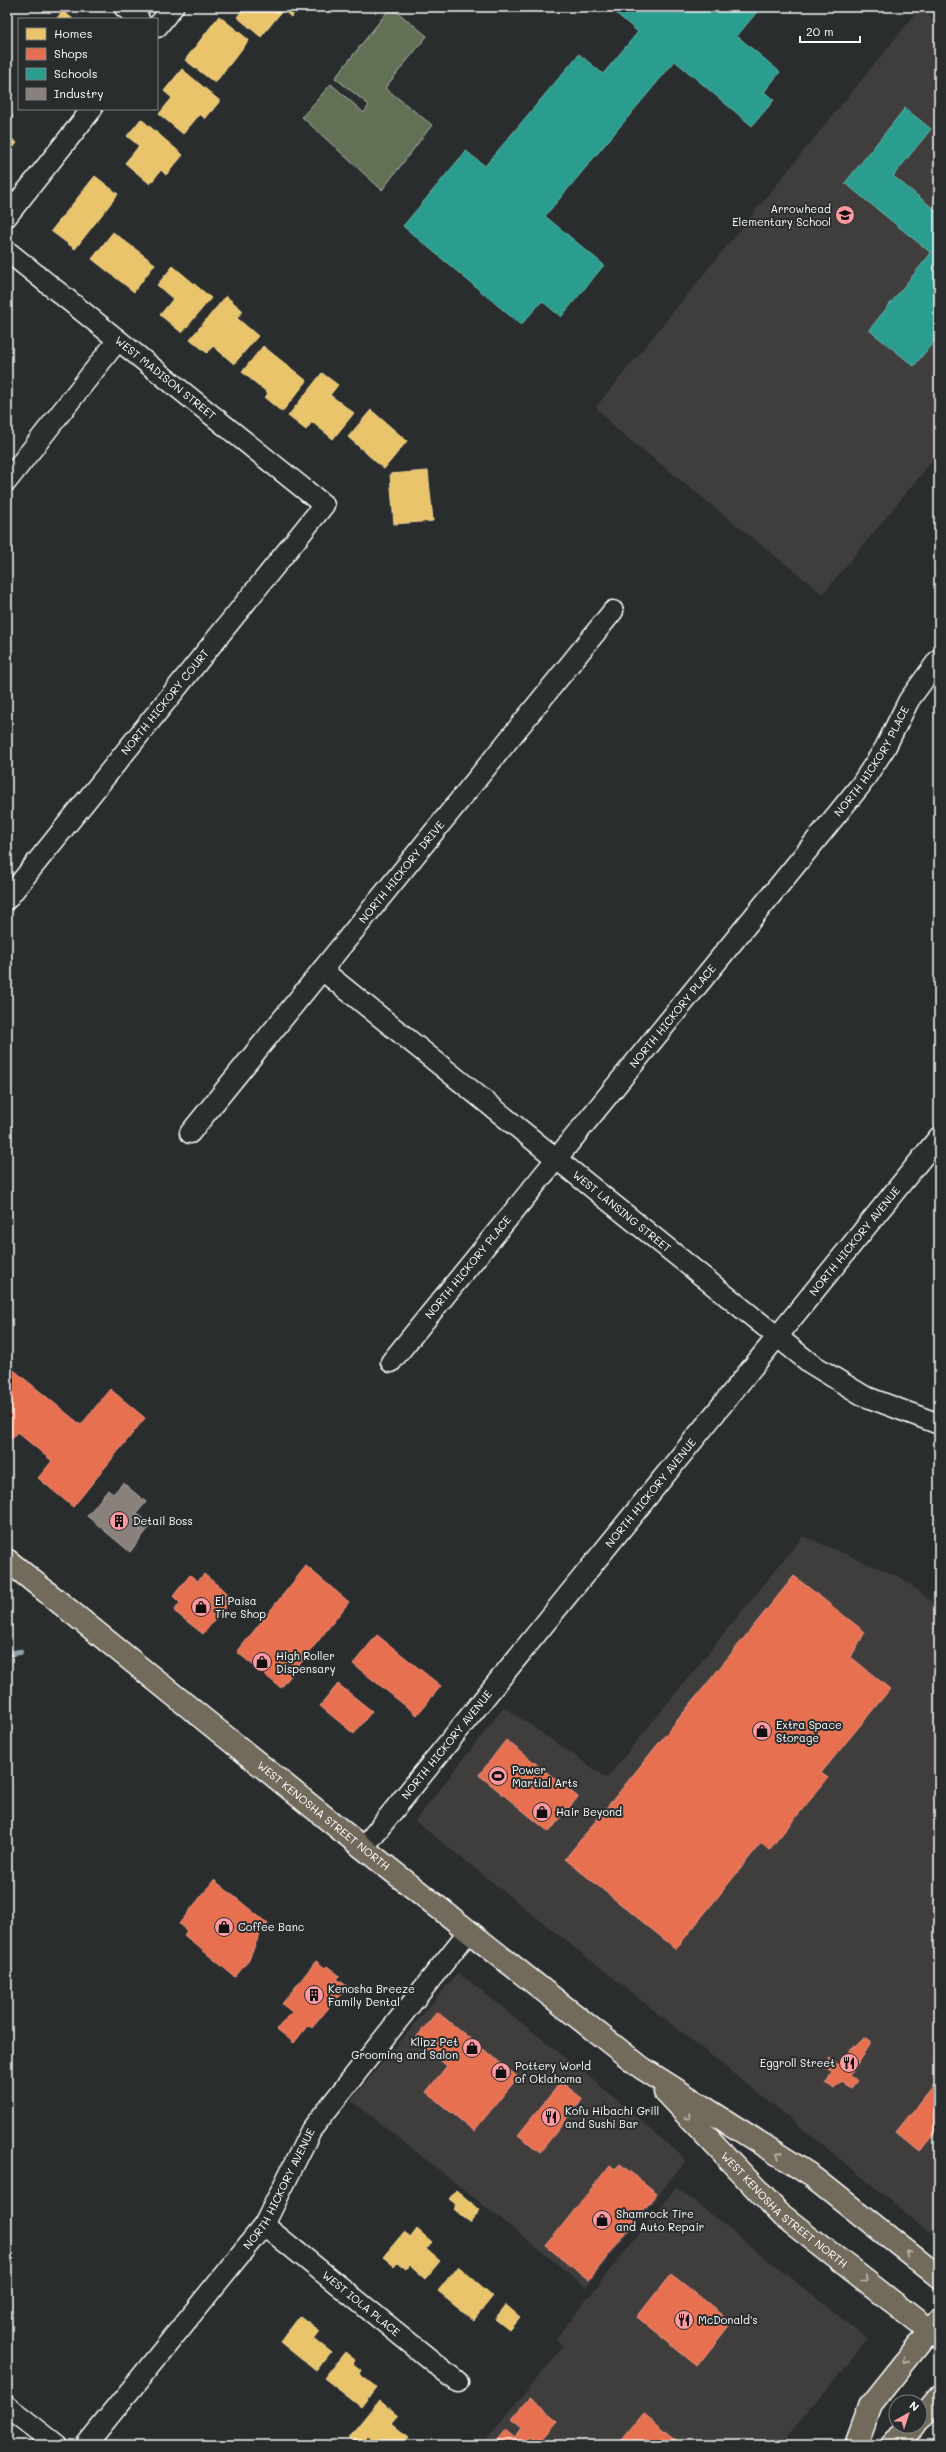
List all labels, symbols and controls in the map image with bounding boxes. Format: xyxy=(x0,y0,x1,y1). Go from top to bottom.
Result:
legend xyxy=(18,18,158,110)
scale bar xyxy=(800,18,860,44)
text: 20 m xyxy=(806,23,834,39)
text: Homes xyxy=(54,25,93,41)
text: Shops xyxy=(54,45,88,61)
text: Schools xyxy=(54,65,98,81)
text: Industry xyxy=(54,85,103,101)
place label: Arrowhead Elementary School xyxy=(732,201,831,229)
school or university icon: Arrowhead Elementary School xyxy=(834,204,856,226)
street label: WEST MADISON STREET xyxy=(112,332,219,423)
street label: NORTH HICKORY COURT xyxy=(117,646,212,758)
street label: NORTH HICKORY PLACE xyxy=(830,703,912,819)
street label: NORTH HICKORY DRIVE xyxy=(355,817,447,926)
street label: NORTH HICKORY PLACE xyxy=(626,961,719,1071)
street label: WEST LANSING STREET xyxy=(570,1167,675,1255)
street label: NORTH HICKORY AVENUE xyxy=(806,1183,903,1299)
street label: NORTH HICKORY PLACE xyxy=(421,1212,514,1322)
street label: NORTH HICKORY AVENUE xyxy=(602,1435,699,1550)
building icon: Detail Boss xyxy=(108,1510,130,1532)
place label: Detail Boss xyxy=(133,1513,193,1528)
place label: El Paisa Tire Shop xyxy=(215,1593,266,1621)
shop icon: El Paisa Tire Shop xyxy=(190,1596,212,1618)
place label: High Roller Dispensary xyxy=(276,1648,336,1676)
shop icon: High Roller Dispensary xyxy=(251,1651,273,1673)
street label: NORTH HICKORY AVENUE xyxy=(398,1687,495,1802)
place label: Extra Space Storage xyxy=(776,1717,842,1745)
shop icon: Extra Space Storage xyxy=(751,1720,773,1742)
street label: WEST KENOSHA STREET NORTH xyxy=(254,1757,393,1874)
place label: Power Martial Arts xyxy=(512,1762,578,1790)
sports icon: Power Martial Arts xyxy=(487,1765,509,1787)
shop icon: Hair Beyond xyxy=(531,1801,553,1823)
place label: Hair Beyond xyxy=(556,1804,622,1819)
shop icon: Coffee Banc xyxy=(213,1916,235,1938)
place label: Coffee Banc xyxy=(238,1919,304,1934)
place label: Kenosha Breeze Family Dental xyxy=(328,1981,415,2009)
building icon: Kenosha Breeze Family Dental xyxy=(303,1984,325,2006)
place label: Klipz Pet Grooming and Salon xyxy=(351,2034,458,2062)
shop icon: Klipz Pet Grooming and Salon xyxy=(461,2037,483,2059)
restaurant icon: Eggroll Street xyxy=(838,2052,860,2074)
place label: Eggroll Street xyxy=(760,2055,835,2070)
place label: Pottery World of Oklahoma xyxy=(515,2058,591,2086)
shop icon: Pottery World of Oklahoma xyxy=(490,2061,512,2083)
place label: Kofu Hibachi Grill and Sushi Bar xyxy=(565,2103,659,2131)
restaurant icon: Kofu Hibachi Grill and Sushi Bar xyxy=(540,2106,562,2128)
one-way arrow xyxy=(683,2112,690,2119)
street label: NORTH HICKORY AVENUE xyxy=(239,2125,318,2252)
street label: WEST KENOSHA STREET NORTH xyxy=(718,2148,851,2271)
one-way arrow xyxy=(776,2152,783,2159)
place label: Shamrock Tire and Auto Repair xyxy=(616,2206,704,2234)
shop icon: Shamrock Tire and Auto Repair xyxy=(591,2209,613,2231)
one-way arrow xyxy=(906,2250,913,2257)
street label: WEST IOLA PLACE xyxy=(319,2267,404,2339)
one-way arrow xyxy=(861,2275,868,2282)
restaurant icon: McDonald's xyxy=(673,2309,695,2331)
place label: McDonald's xyxy=(698,2312,758,2327)
one-way arrow xyxy=(903,2356,910,2363)
north arrow xyxy=(888,2394,928,2434)
text: N xyxy=(907,2397,923,2414)

